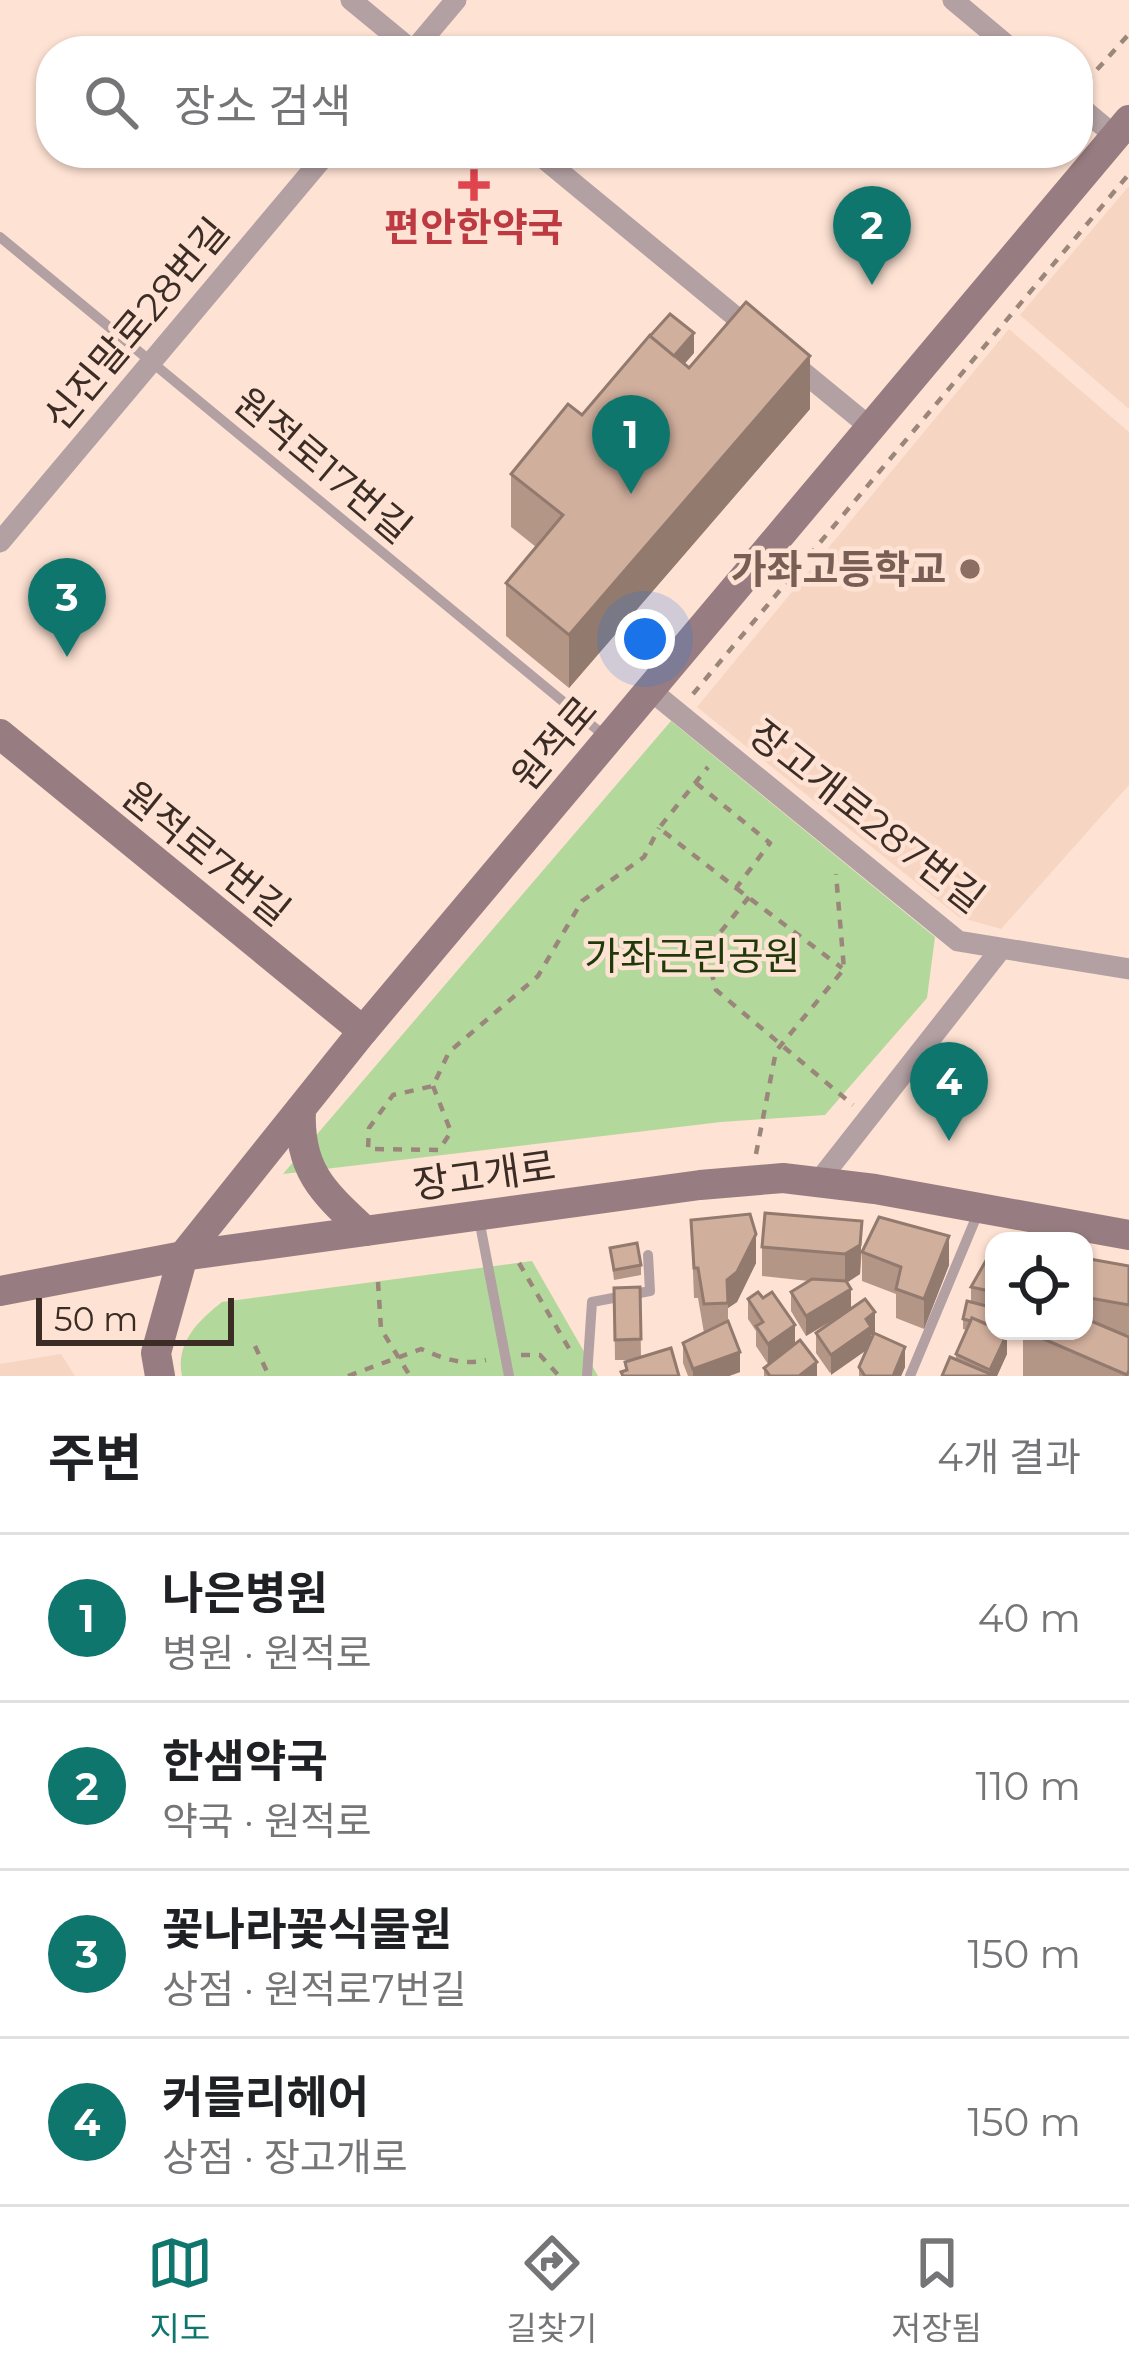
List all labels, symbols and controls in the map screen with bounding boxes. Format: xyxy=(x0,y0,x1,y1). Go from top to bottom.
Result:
search box xyxy=(36,36,1093,168)
icon: search xyxy=(78,69,144,135)
text: 장소 검색 xyxy=(174,78,351,133)
marker: 편안한약국 xyxy=(461,172,487,198)
pin: 2 xyxy=(833,186,911,285)
place label: 편안한약국 xyxy=(384,203,564,251)
street label: 신진말로28번길 xyxy=(33,208,239,440)
street label: 원적로17번길 xyxy=(225,377,421,553)
pin: 1 xyxy=(592,395,670,494)
place label: 가좌고등학교 xyxy=(731,545,946,593)
marker: 가좌고등학교 xyxy=(957,556,983,582)
pin: 3 xyxy=(28,558,106,657)
your location xyxy=(615,609,675,669)
street label: 원적로 xyxy=(501,686,607,800)
street label: 장고개로287번길 xyxy=(740,709,994,923)
street label: 원적로7번길 xyxy=(112,771,300,935)
park label: 가좌근린공원 xyxy=(584,932,800,980)
pin: 4 xyxy=(910,1042,988,1141)
street label: 장고개로 xyxy=(410,1141,558,1209)
map controls xyxy=(985,1232,1093,1340)
button: locate xyxy=(985,1232,1093,1340)
scale bar xyxy=(36,1292,234,1345)
text: 50 m xyxy=(54,1299,138,1339)
text: 주변 xyxy=(48,1427,142,1489)
text: 4개 결과 xyxy=(937,1433,1081,1481)
text: 나은병원 xyxy=(162,1565,328,1620)
text: 1 xyxy=(79,1594,95,1642)
text: 40 m xyxy=(978,1594,1081,1642)
text: 병원 · 원적로 xyxy=(162,1629,372,1677)
text: 한샘약국 xyxy=(162,1733,328,1788)
text: 2 xyxy=(75,1762,99,1810)
text: 110 m xyxy=(975,1762,1081,1810)
text: 약국 · 원적로 xyxy=(162,1797,372,1845)
text: 꽃나라꽃식물원 xyxy=(162,1901,452,1956)
text: 3 xyxy=(75,1930,99,1978)
text: 150 m xyxy=(967,1930,1081,1978)
text: 상점 · 원적로7번길 xyxy=(162,1965,466,2013)
text: 커믈리헤어 xyxy=(162,2069,369,2124)
text: 4 xyxy=(74,2098,100,2146)
text: 150 m xyxy=(967,2098,1081,2146)
text: 상점 · 장고개로 xyxy=(162,2133,408,2181)
tab: 지도 xyxy=(147,2230,213,2350)
tab: 길찾기 xyxy=(506,2230,597,2350)
tab: 저장됨 xyxy=(891,2230,982,2350)

